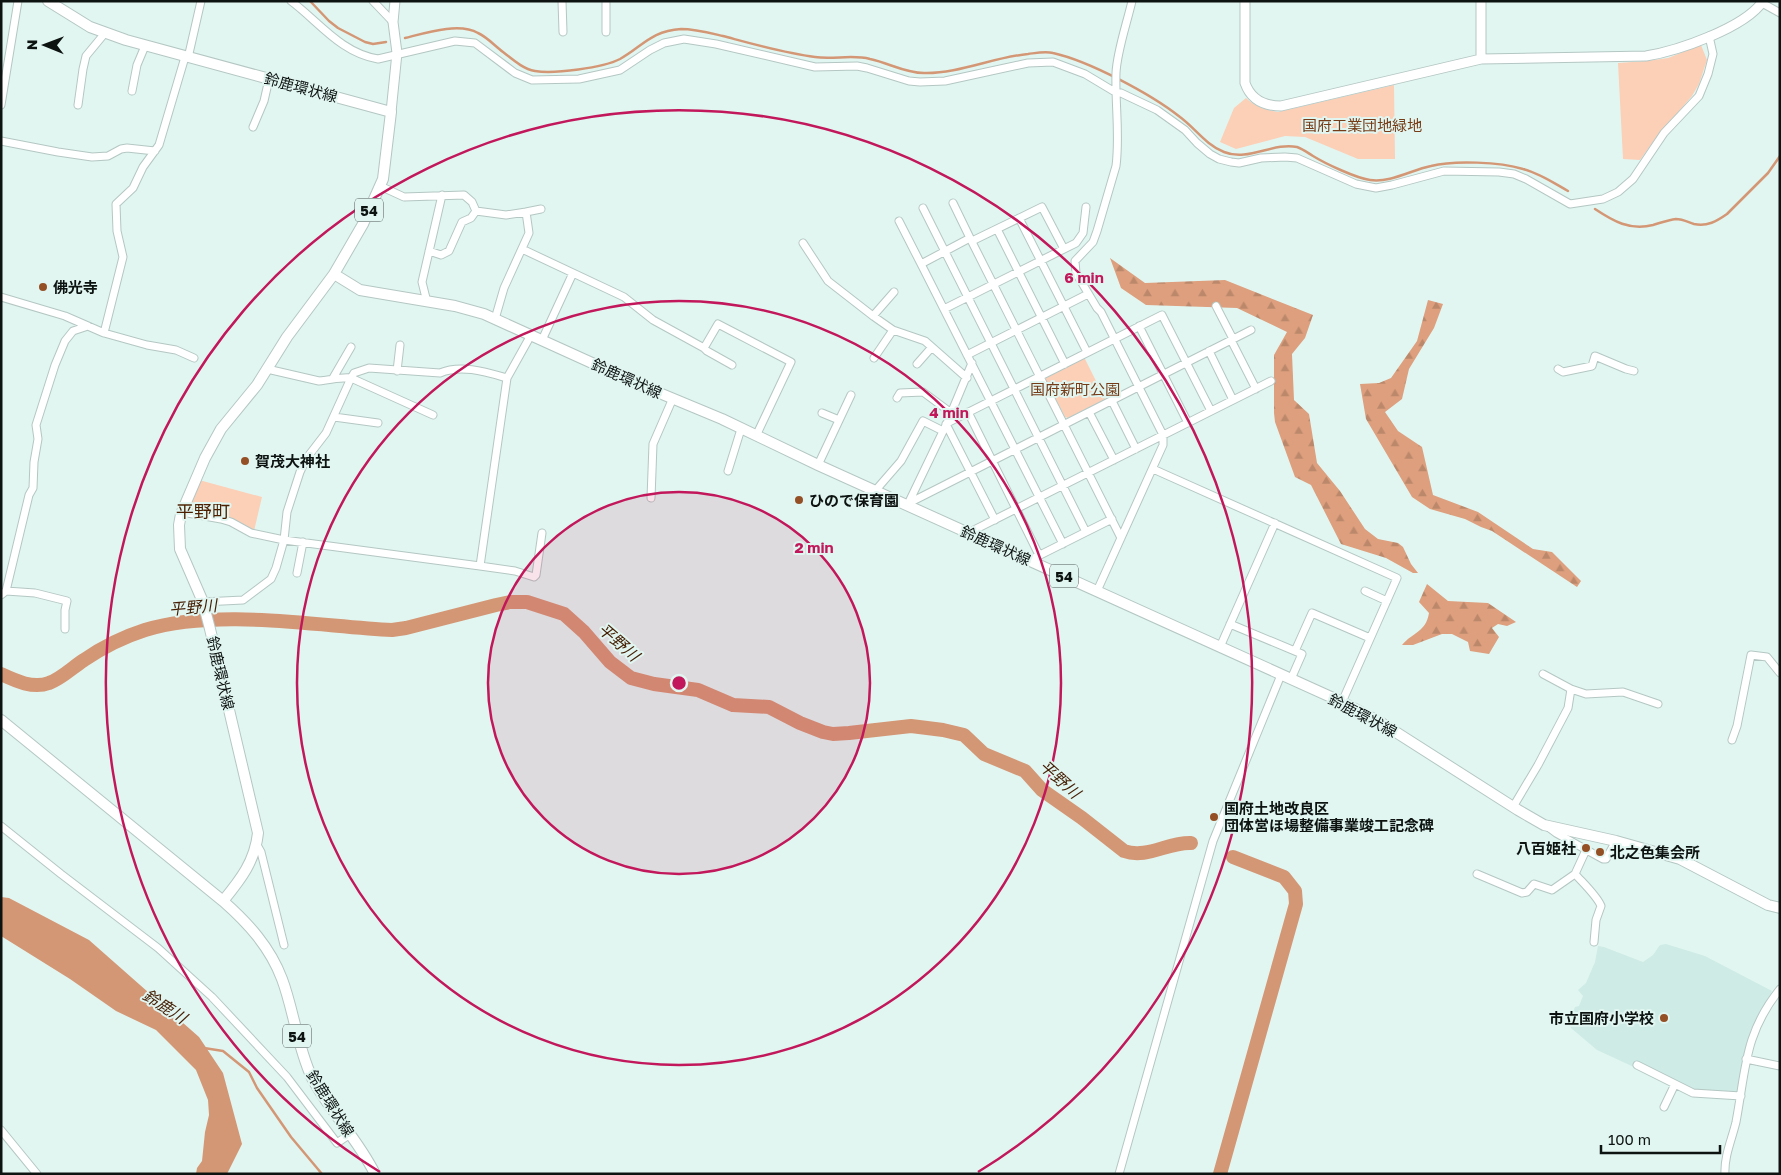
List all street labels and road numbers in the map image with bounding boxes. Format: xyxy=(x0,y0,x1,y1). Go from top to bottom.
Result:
street label: 鈴鹿環状線 xyxy=(262,69,340,105)
road number: 54 xyxy=(355,198,383,222)
street label: 鈴鹿環状線 xyxy=(589,355,665,401)
street label: 鈴鹿環状線 xyxy=(958,522,1034,568)
road number: 54 xyxy=(1050,564,1078,588)
street label: 鈴鹿環状線 xyxy=(204,634,238,712)
street label: 鈴鹿環状線 xyxy=(1326,689,1400,741)
road number: 54 xyxy=(283,1024,311,1048)
street label: 鈴鹿環状線 xyxy=(303,1066,359,1140)

